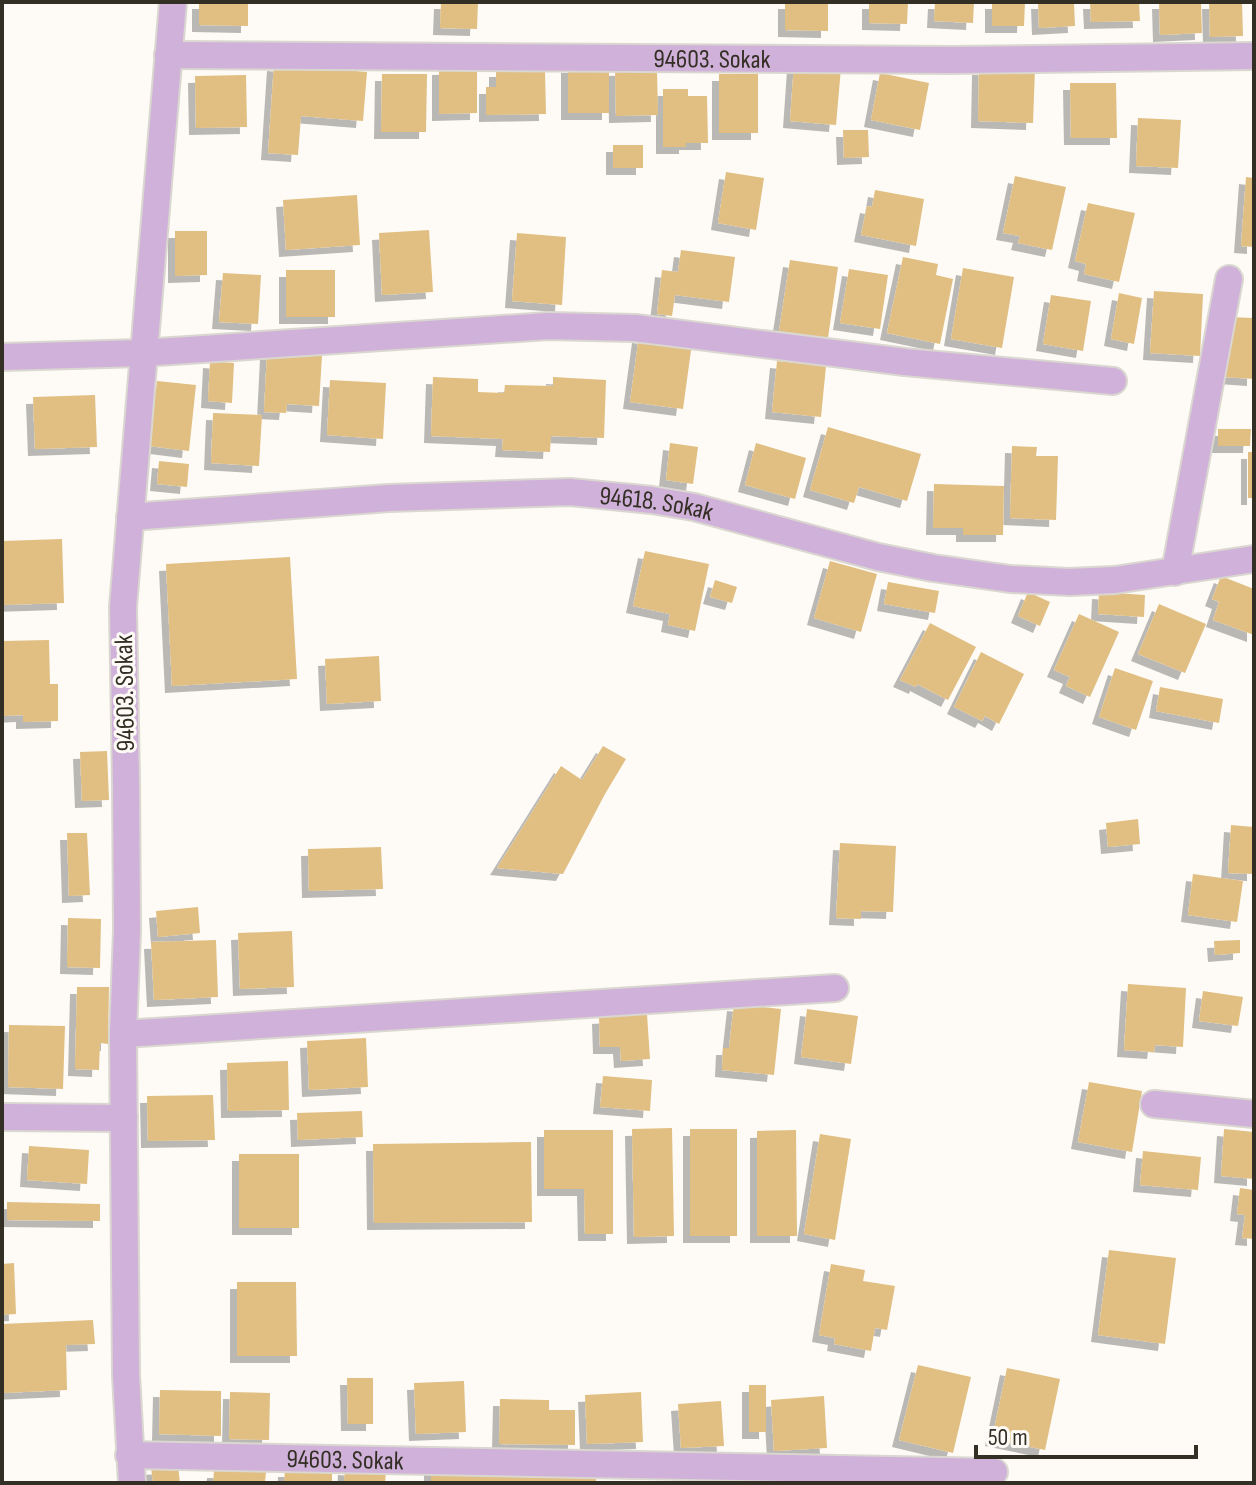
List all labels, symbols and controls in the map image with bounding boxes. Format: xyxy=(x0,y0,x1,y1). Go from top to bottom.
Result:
street label: 94603. Sokak xyxy=(653,44,771,76)
street label: 94618. Sokak xyxy=(598,481,717,529)
street label: 94603. Sokak xyxy=(109,634,142,752)
scale bar xyxy=(976,1409,1196,1459)
text: 50 m xyxy=(988,1423,1028,1452)
street label: 94603. Sokak xyxy=(286,1444,404,1477)

